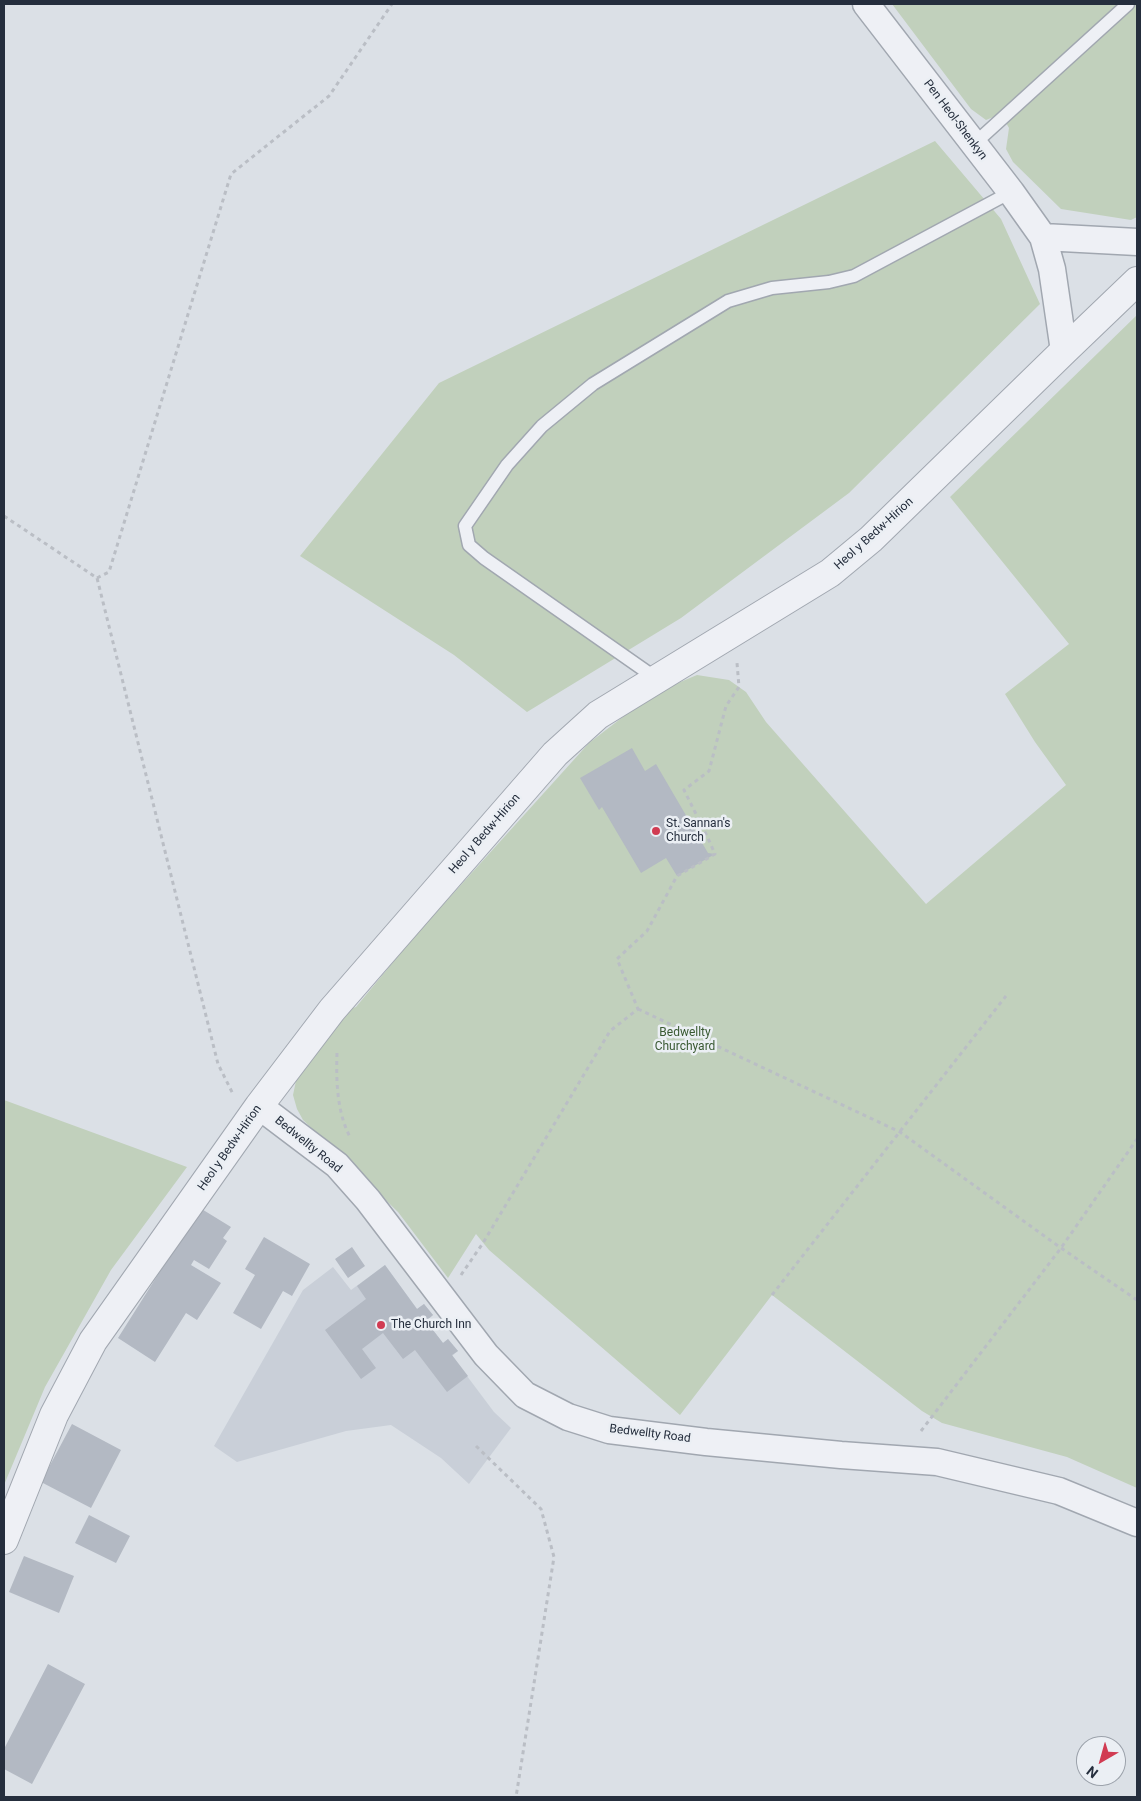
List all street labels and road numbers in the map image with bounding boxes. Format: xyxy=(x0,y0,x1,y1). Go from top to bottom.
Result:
street label: Pen Heol-Shenkyn xyxy=(920,77,990,163)
street label: Heol y Bedw-Hirion xyxy=(832,495,916,573)
street label: Heol y Bedw-Hirion xyxy=(446,791,524,877)
street label: Heol y Bedw-Hirion xyxy=(195,1102,265,1194)
street label: Bedwellty Road xyxy=(272,1114,344,1176)
street label: Bedwellty Road xyxy=(608,1422,692,1446)

